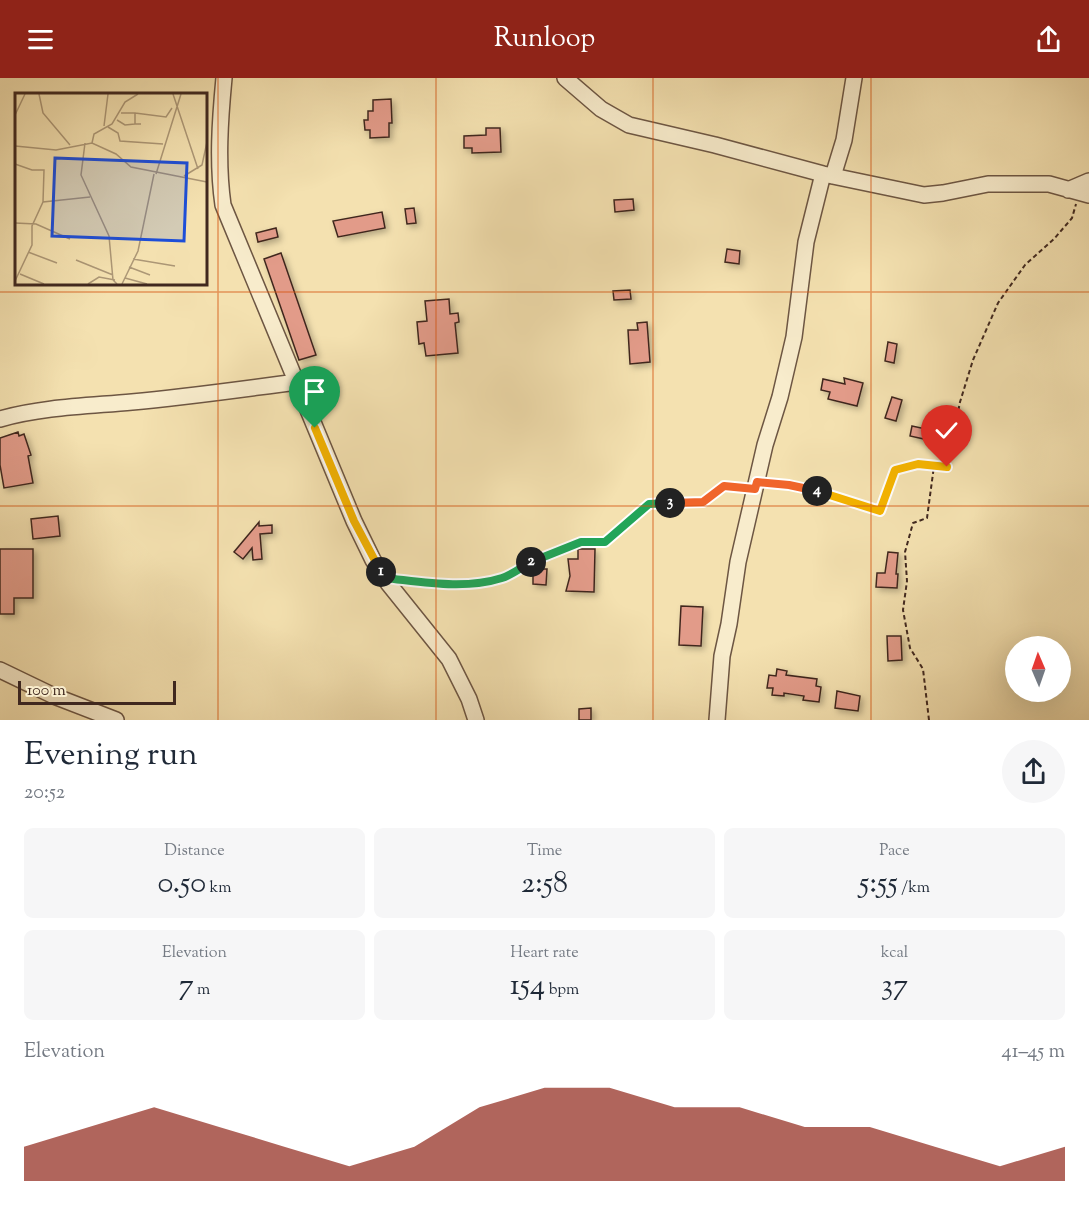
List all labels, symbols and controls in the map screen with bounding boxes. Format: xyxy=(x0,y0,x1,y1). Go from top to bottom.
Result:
text: Runloop xyxy=(494,20,595,59)
icon: menu xyxy=(24,23,57,56)
icon: share xyxy=(1032,23,1065,56)
inset map xyxy=(15,93,207,285)
pin xyxy=(289,366,340,428)
icon: arrive xyxy=(298,375,331,408)
pin xyxy=(921,405,972,467)
icon: check xyxy=(930,414,963,447)
pin: 4 xyxy=(802,476,832,506)
text: 4 xyxy=(813,479,821,502)
pin: 3 xyxy=(655,488,685,518)
text: 3 xyxy=(667,491,673,514)
pin: 2 xyxy=(516,547,546,577)
text: 2 xyxy=(527,550,535,573)
pin: 1 xyxy=(366,557,396,587)
text: 1 xyxy=(378,560,384,583)
north arrow xyxy=(1005,636,1071,702)
map controls xyxy=(1005,636,1071,702)
scale bar xyxy=(18,678,176,706)
text: 100 m xyxy=(27,680,66,703)
text: Evening run xyxy=(24,732,198,780)
button: share xyxy=(1002,740,1065,803)
text: 20:52 xyxy=(24,779,65,808)
text: Distance xyxy=(164,840,225,863)
text: Time xyxy=(527,840,562,863)
text: Pace xyxy=(879,840,910,863)
text: 0.50 xyxy=(157,863,206,906)
text: 2:58 xyxy=(521,863,568,906)
text: 5:55 xyxy=(859,863,898,906)
text: km xyxy=(206,877,232,900)
text: /km xyxy=(898,877,930,900)
text: Elevation xyxy=(162,942,227,965)
text: Heart rate xyxy=(510,942,579,965)
text: kcal xyxy=(881,942,908,965)
text: 7 xyxy=(179,965,194,1008)
text: 154 xyxy=(510,965,545,1008)
text: 37 xyxy=(881,965,908,1008)
text: m xyxy=(194,979,210,1002)
text: bpm xyxy=(545,979,579,1002)
text: Elevation xyxy=(24,1038,105,1067)
text: 41–45 m xyxy=(1002,1038,1065,1067)

